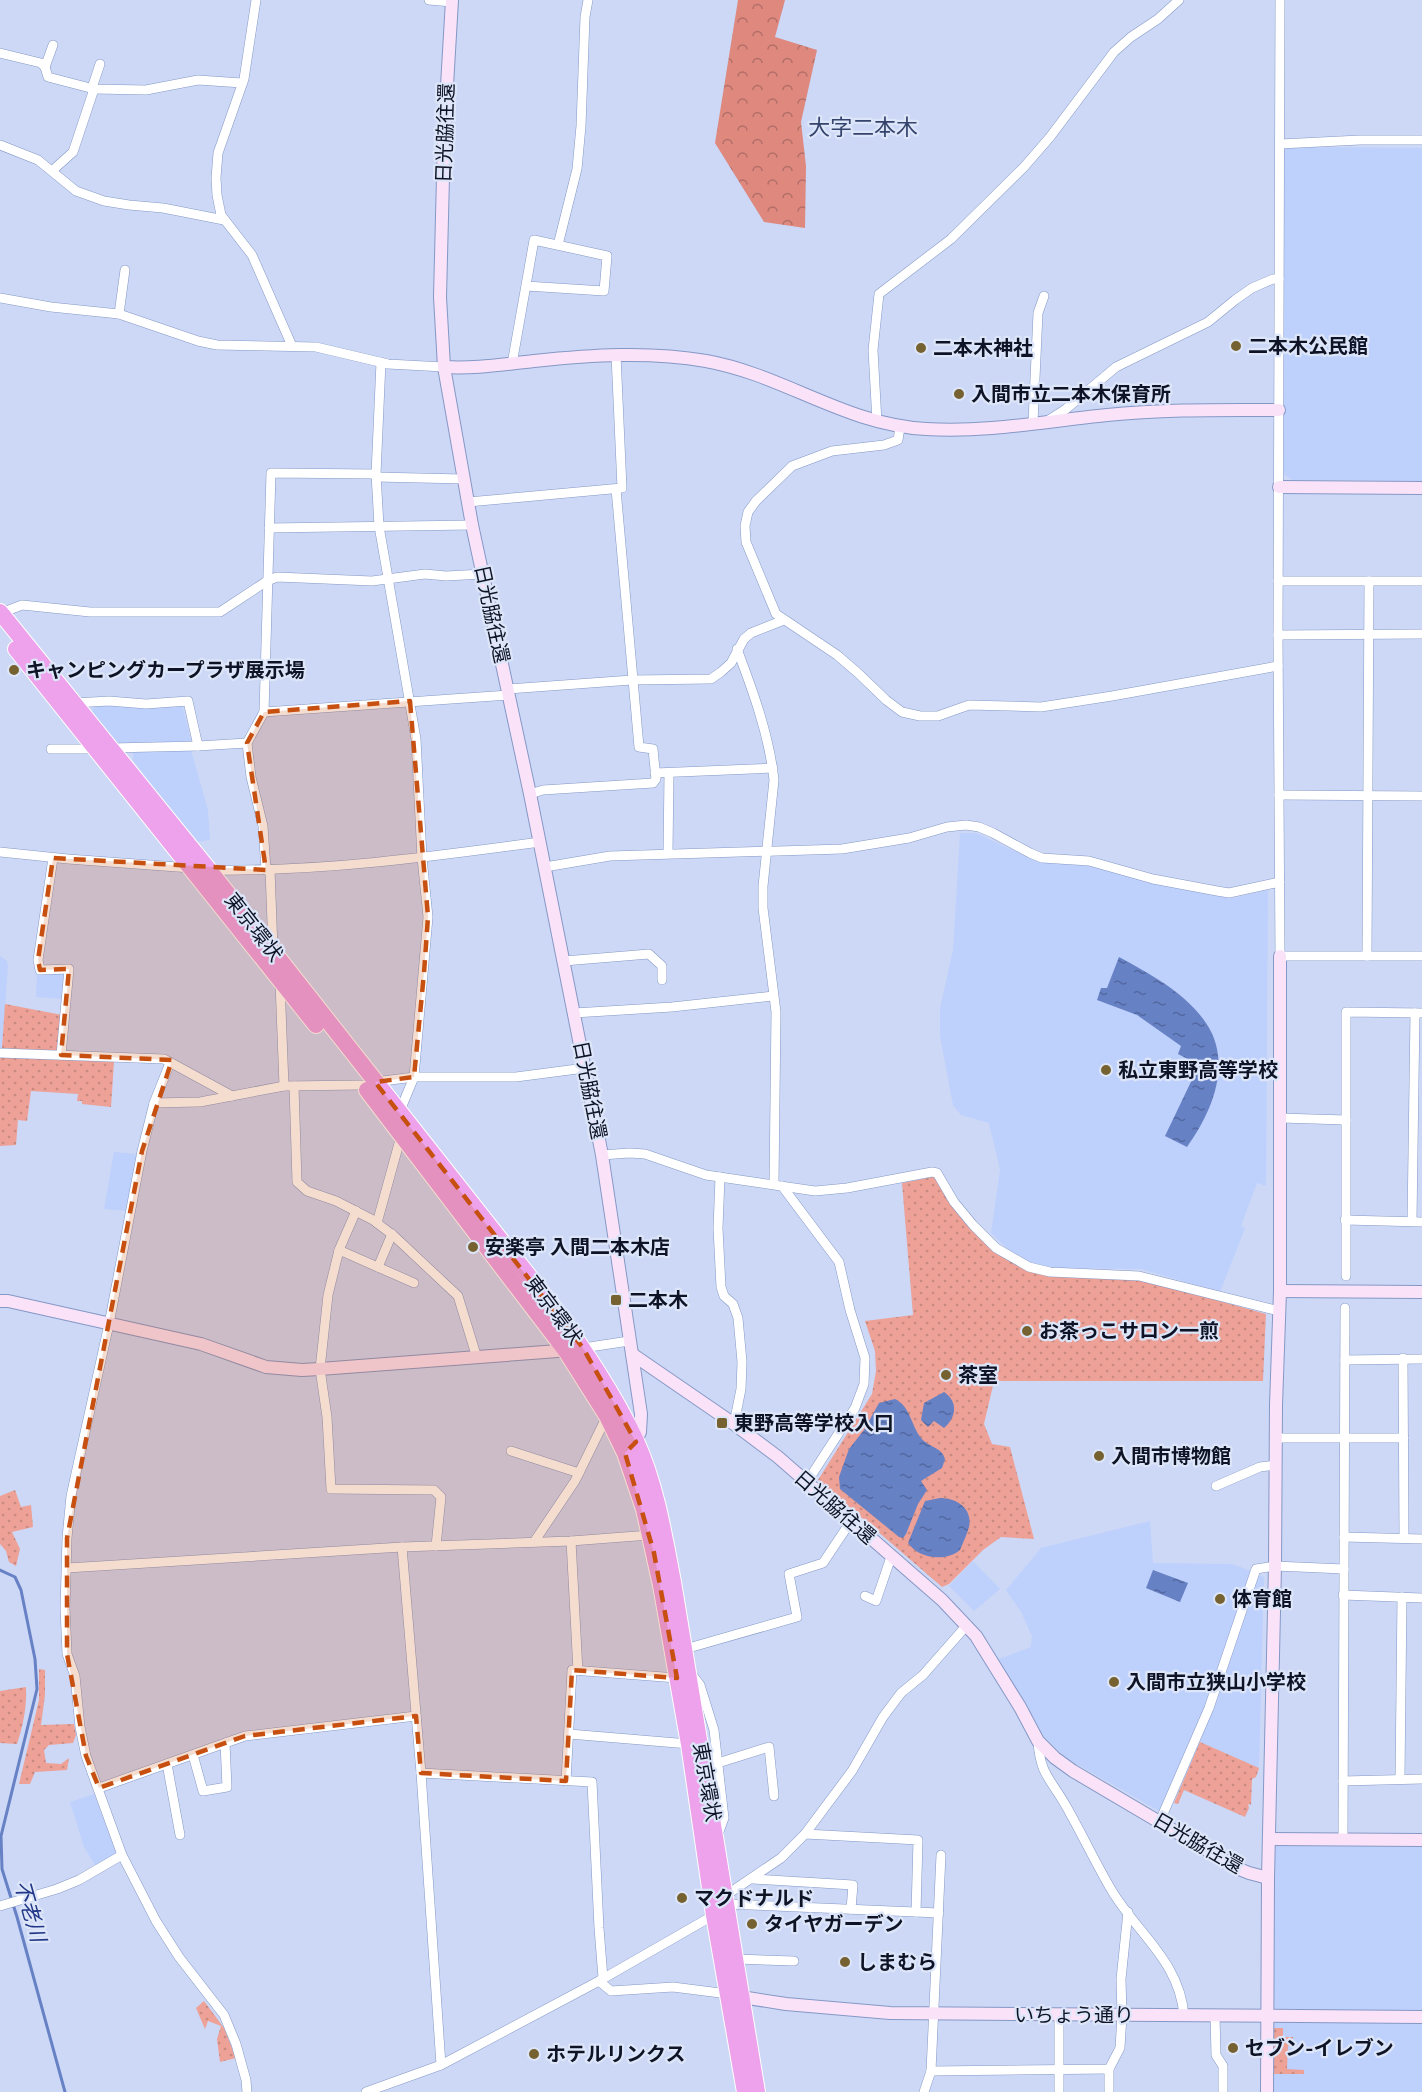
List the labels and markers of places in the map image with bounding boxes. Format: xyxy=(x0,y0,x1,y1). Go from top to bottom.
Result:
place label: 二本木公民館 xyxy=(1248,333,1368,359)
place label: 二本木神社 xyxy=(933,335,1033,361)
marker: 二本木公民館 xyxy=(1229,339,1243,353)
marker: 二本木神社 xyxy=(914,341,928,355)
place label: 入間市立二本木保育所 xyxy=(971,381,1171,407)
marker: 入間市立二本木保育所 xyxy=(952,387,966,401)
place label: キャンピングカープラザ展示場 xyxy=(26,657,305,683)
marker: キャンピングカープラザ展示場 xyxy=(7,663,21,677)
place label: 私立東野高等学校 xyxy=(1118,1057,1278,1083)
marker: 私立東野高等学校 xyxy=(1099,1063,1113,1077)
place label: 安楽亭 入間二本木店 xyxy=(485,1234,670,1260)
marker: 安楽亭 入間二本木店 xyxy=(466,1240,480,1254)
place label: 二本木 xyxy=(628,1287,688,1313)
marker: 二本木 xyxy=(609,1293,623,1307)
place label: お茶っこサロン一煎 xyxy=(1039,1318,1219,1344)
marker: お茶っこサロン一煎 xyxy=(1020,1324,1034,1338)
place label: 茶室 xyxy=(958,1362,998,1388)
marker: 茶室 xyxy=(939,1368,953,1382)
place label: 東野高等学校入口 xyxy=(734,1410,894,1436)
marker: 東野高等学校入口 xyxy=(715,1416,729,1430)
place label: 入間市博物館 xyxy=(1111,1443,1231,1469)
marker: 入間市博物館 xyxy=(1092,1449,1106,1463)
place label: 体育館 xyxy=(1232,1586,1292,1612)
marker: 体育館 xyxy=(1213,1592,1227,1606)
place label: 入間市立狭山小学校 xyxy=(1126,1669,1306,1695)
marker: 入間市立狭山小学校 xyxy=(1107,1675,1121,1689)
place label: マクドナルド xyxy=(694,1885,814,1911)
marker: マクドナルド xyxy=(675,1891,689,1905)
place label: タイヤガーデン xyxy=(764,1911,903,1937)
marker: タイヤガーデン xyxy=(745,1917,759,1931)
place label: しまむら xyxy=(857,1949,937,1975)
marker: しまむら xyxy=(838,1955,852,1969)
place label: セブン-イレブン xyxy=(1245,2035,1394,2061)
place label: ホテルリンクス xyxy=(546,2041,685,2067)
marker: セブン-イレブン xyxy=(1226,2041,1240,2055)
marker: ホテルリンクス xyxy=(527,2047,541,2061)

